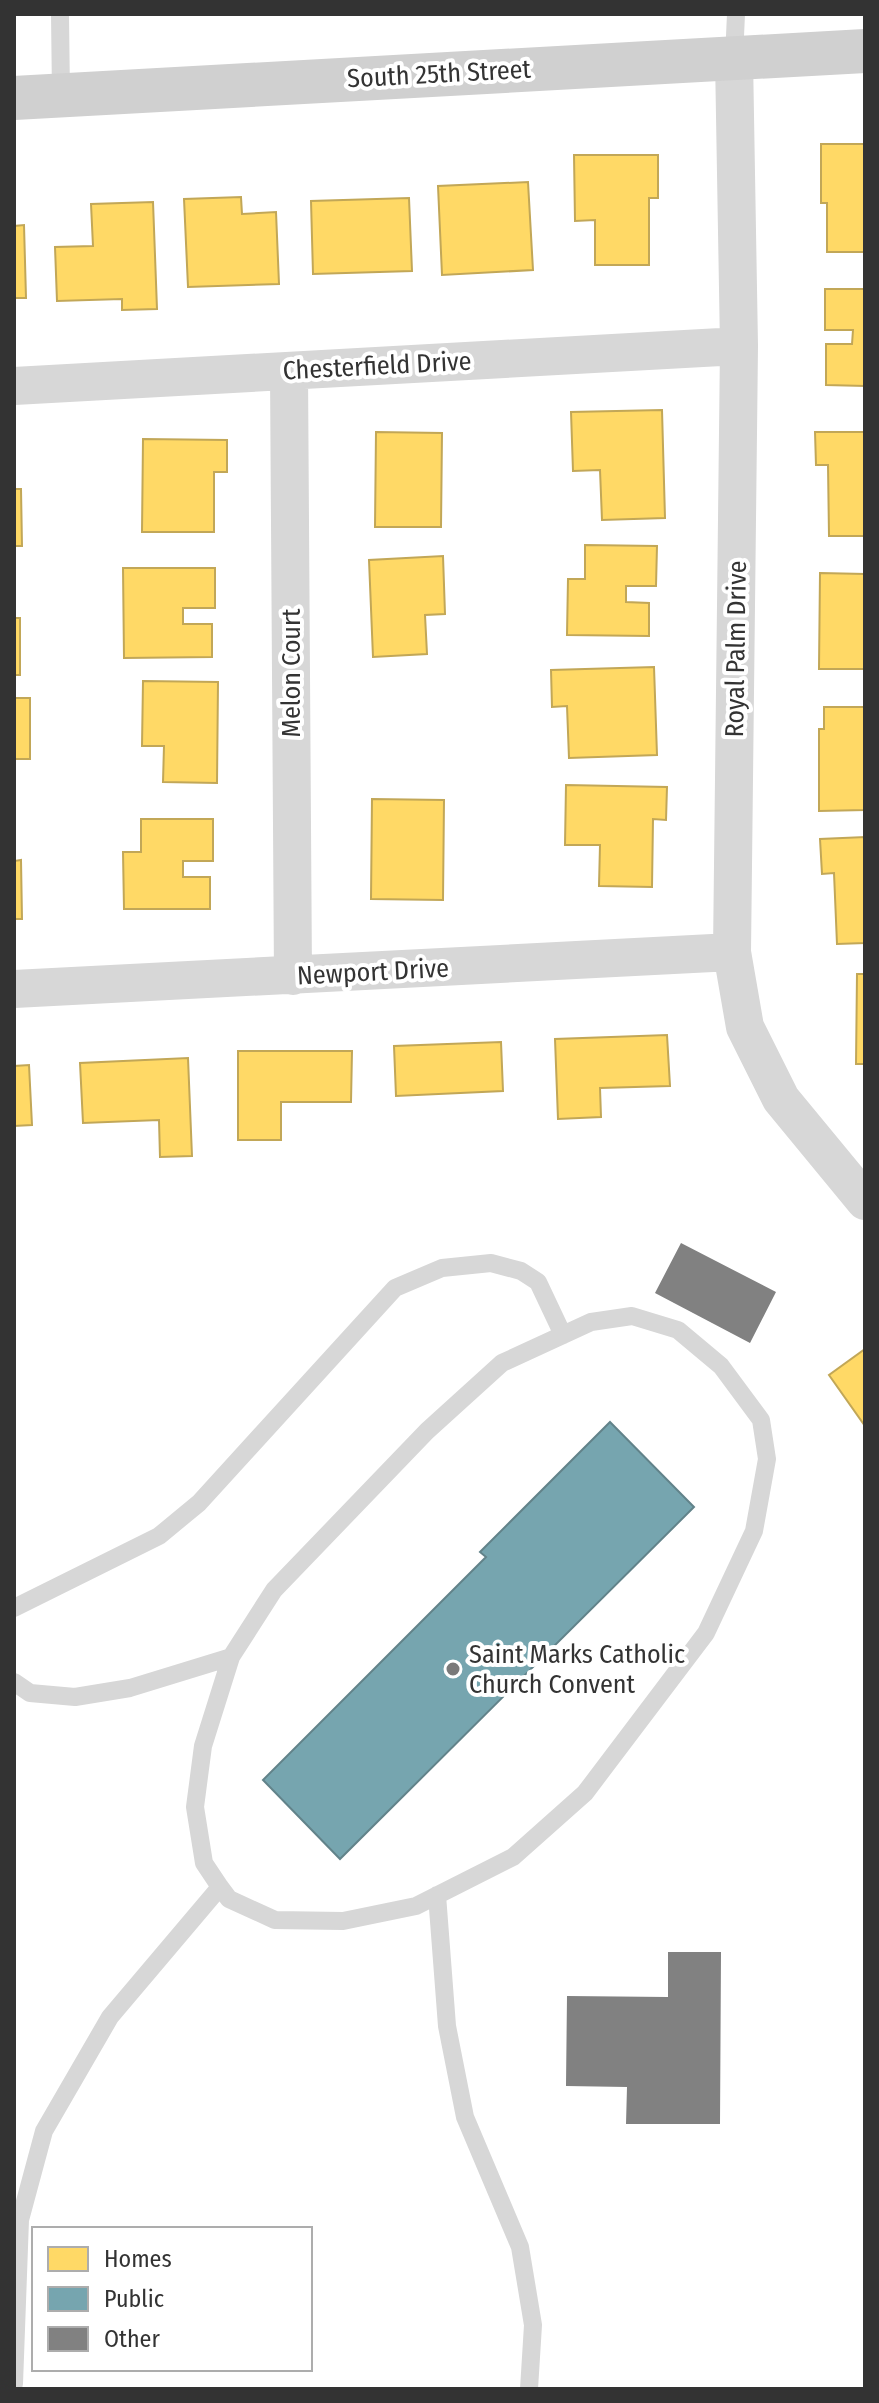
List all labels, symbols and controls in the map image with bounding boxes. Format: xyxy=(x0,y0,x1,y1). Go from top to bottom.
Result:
street label: South 25th Street xyxy=(346,54,532,94)
street label: Chesterfield Drive xyxy=(282,346,472,386)
street label: Royal Palm Drive xyxy=(719,560,753,738)
street label: Melon Court xyxy=(276,608,307,738)
street label: Newport Drive xyxy=(296,953,450,991)
place label: Saint Marks Catholic Church Convent xyxy=(469,1639,685,1700)
marker: Saint Marks Catholic Church Convent xyxy=(444,1660,462,1678)
legend xyxy=(32,2227,312,2371)
text: Homes xyxy=(104,2245,172,2273)
text: Public xyxy=(104,2285,164,2313)
text: Other xyxy=(104,2325,160,2353)

